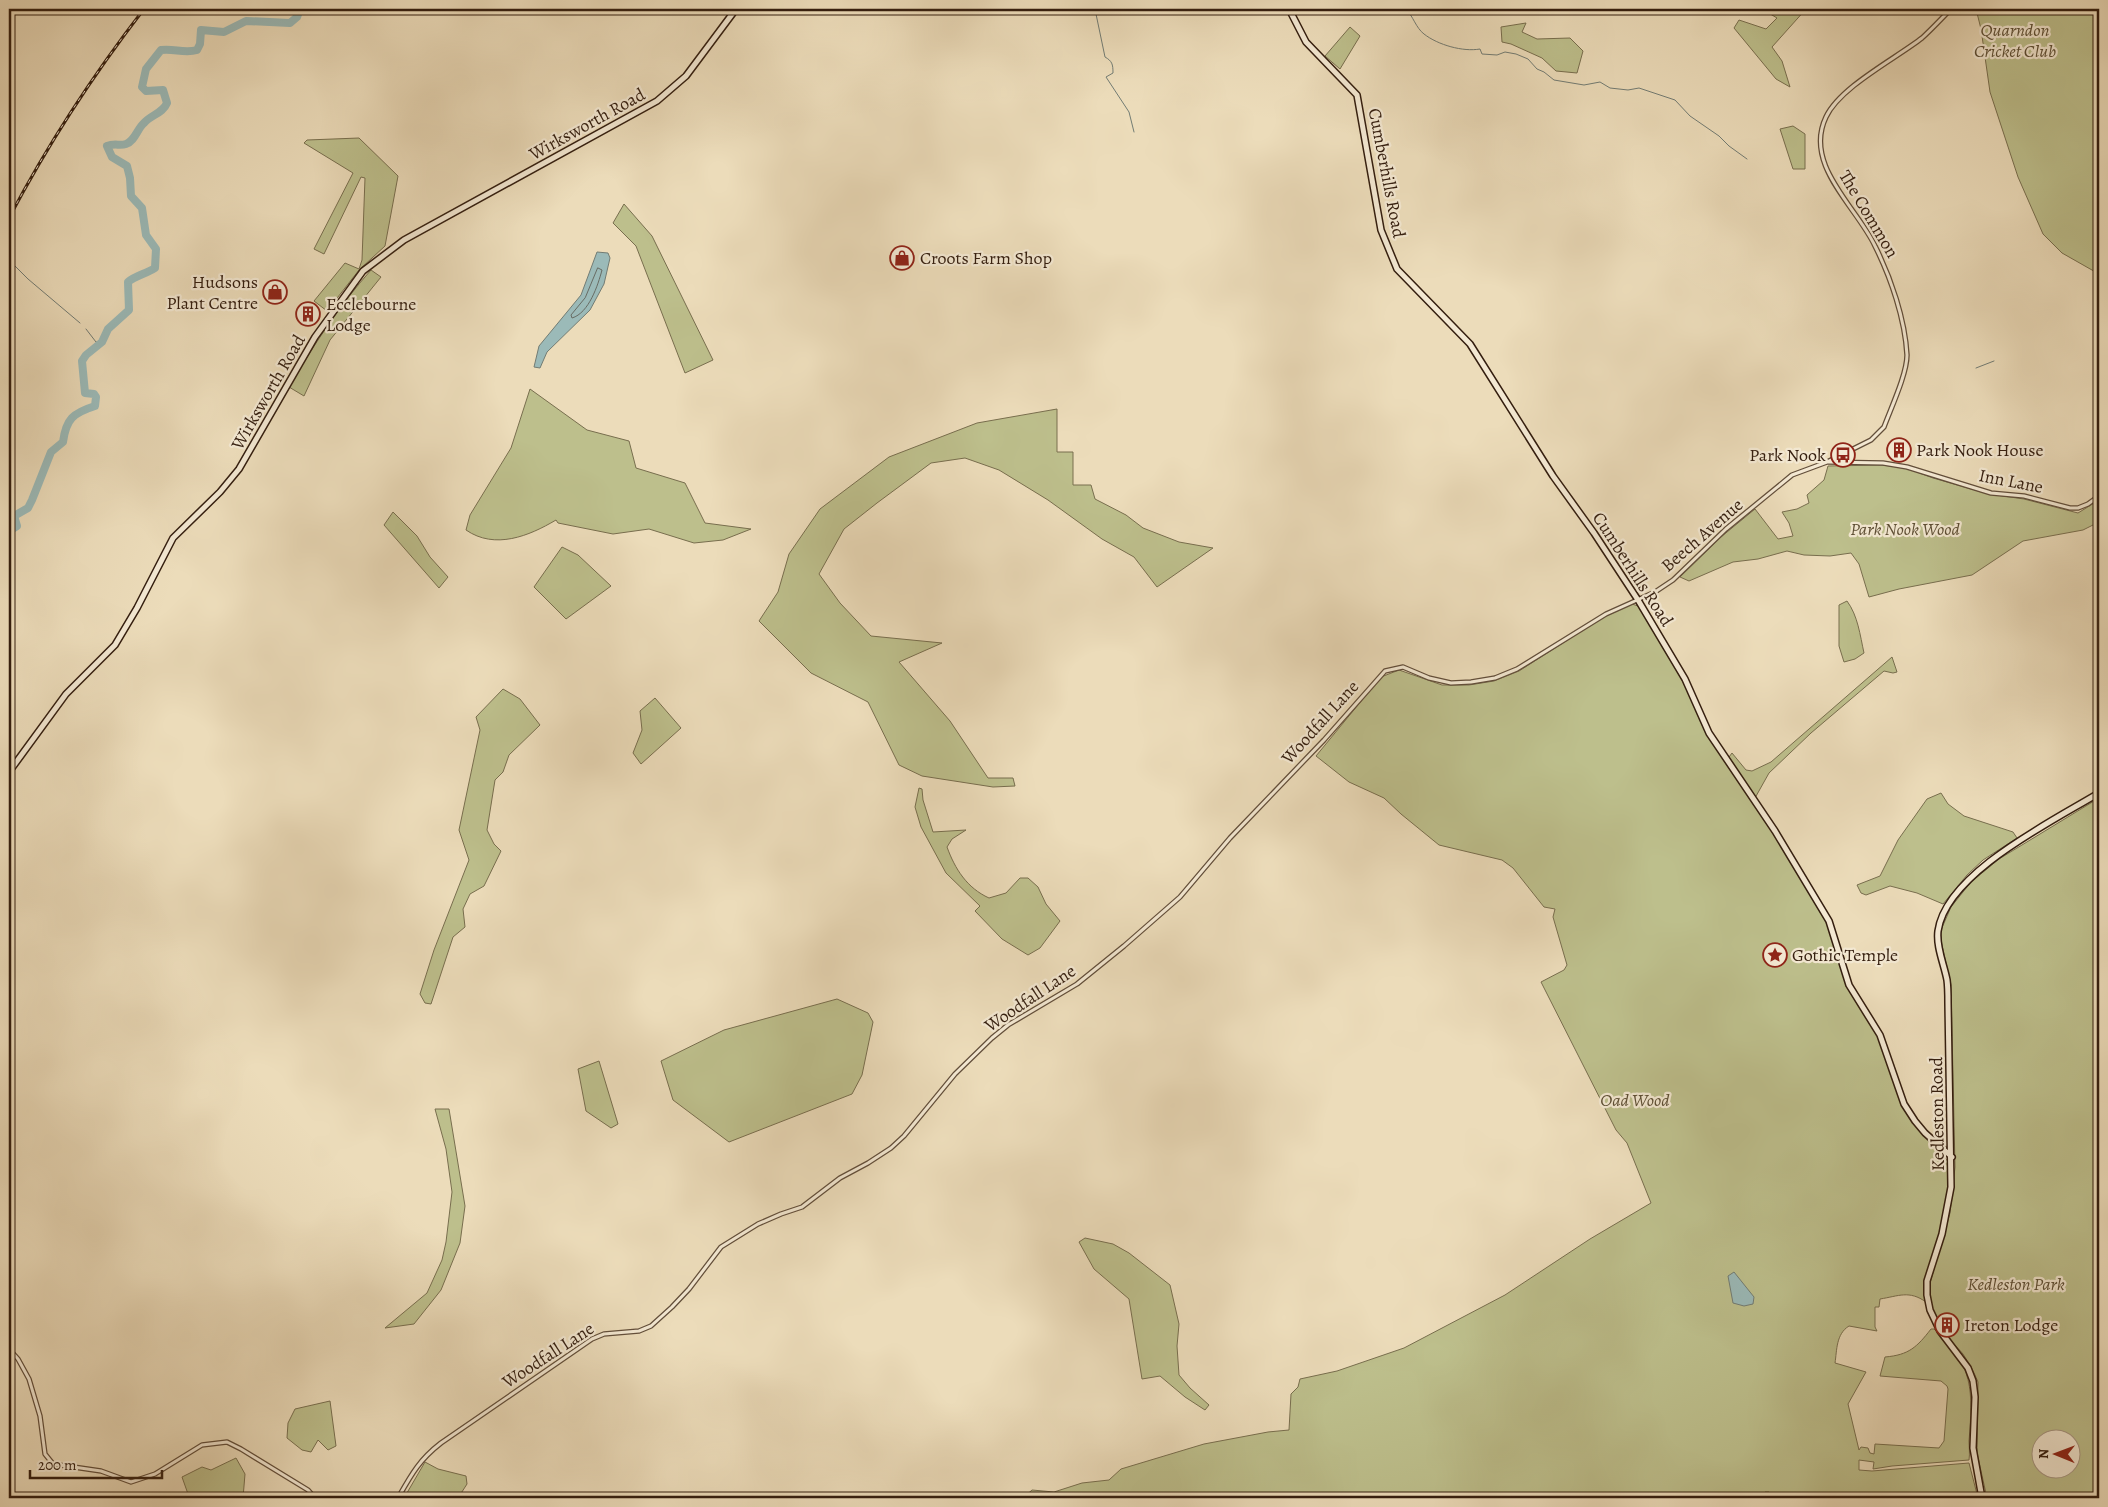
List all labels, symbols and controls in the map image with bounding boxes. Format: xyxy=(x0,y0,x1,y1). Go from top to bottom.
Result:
park label: Quarndon Cricket Club xyxy=(1974,18,2056,63)
street label: Wirksworth Road xyxy=(524,82,650,166)
street label: Cumberhills Road xyxy=(1363,106,1411,240)
street label: The Common xyxy=(1833,166,1905,262)
shop icon: Croots Farm Shop xyxy=(889,245,915,271)
place label: Croots Farm Shop xyxy=(920,246,1052,270)
place label: Hudsons Plant Centre xyxy=(166,270,258,315)
shop icon: Hudsons Plant Centre xyxy=(262,279,288,305)
place label: Ecclebourne Lodge xyxy=(326,292,416,337)
building icon: Ecclebourne Lodge xyxy=(295,301,321,327)
street label: Wirksworth Road xyxy=(225,330,311,455)
building icon: Park Nook House xyxy=(1886,437,1912,463)
place label: Park Nook House xyxy=(1916,438,2044,462)
bus stop icon: Park Nook xyxy=(1830,442,1856,468)
place label: Park Nook xyxy=(1749,443,1826,467)
street label: Inn Lane xyxy=(1977,463,2045,499)
street label: Beech Avenue xyxy=(1656,493,1748,577)
street label: Cumberhills Road xyxy=(1587,507,1679,631)
park label: Park Nook Wood xyxy=(1850,517,1960,541)
street label: Woodfall Lane xyxy=(1275,675,1364,770)
place icon: Gothic Temple xyxy=(1762,942,1788,968)
place label: Gothic Temple xyxy=(1792,943,1898,967)
street label: Woodfall Lane xyxy=(979,959,1080,1038)
street label: Kedleston Road xyxy=(1924,1056,1950,1171)
park label: Oad Wood xyxy=(1600,1088,1670,1112)
park label: Kedleston Park xyxy=(1967,1272,2065,1296)
building icon: Ireton Lodge xyxy=(1934,1312,1960,1338)
place label: Ireton Lodge xyxy=(1964,1313,2058,1337)
street label: Woodfall Lane xyxy=(497,1316,599,1394)
north arrow xyxy=(2030,1430,2080,1480)
scale bar xyxy=(30,1447,162,1479)
text: N xyxy=(2034,1449,2053,1459)
text: 200 m xyxy=(38,1455,77,1475)

